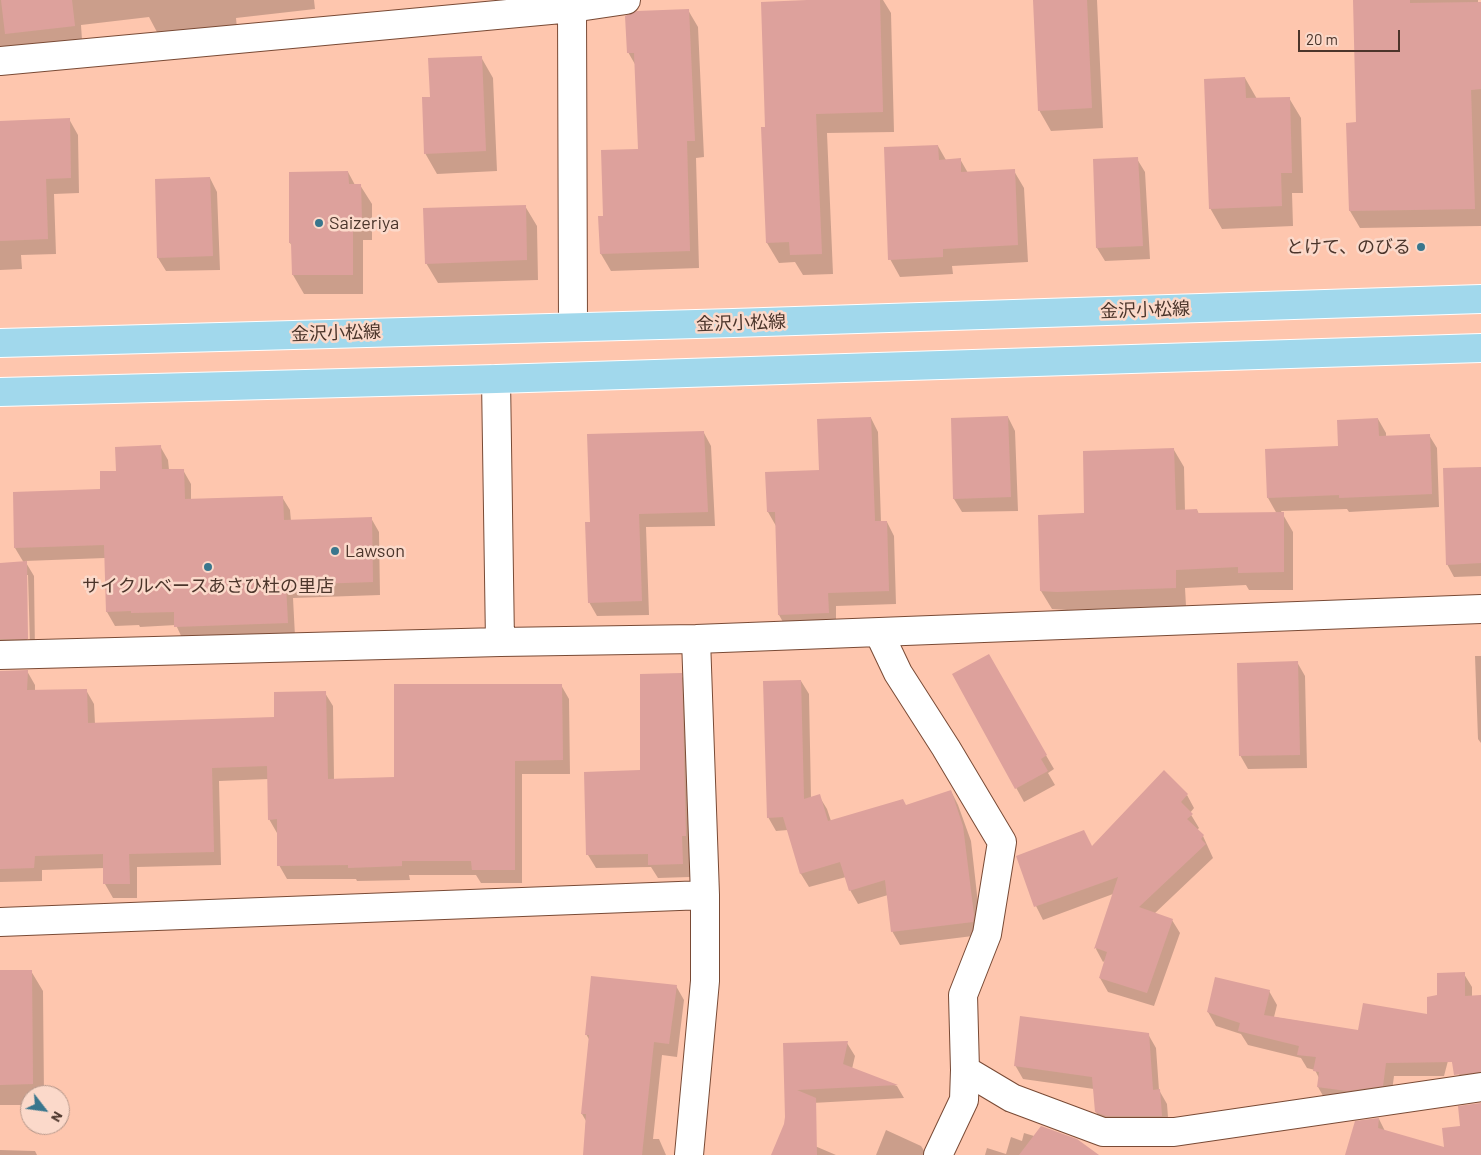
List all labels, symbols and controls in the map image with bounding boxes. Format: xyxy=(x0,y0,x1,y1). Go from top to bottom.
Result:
scale bar xyxy=(1301,20,1404,52)
text: 20 m xyxy=(1306,30,1338,48)
place label: Saizeriya xyxy=(329,212,399,234)
marker: Saizeriya xyxy=(313,217,325,229)
place label: とけて、のびる xyxy=(1286,236,1411,258)
marker: とけて、のびる xyxy=(1415,241,1427,253)
street label: 金沢小松線 xyxy=(1100,298,1190,322)
street label: 金沢小松線 xyxy=(696,311,786,335)
street label: 金沢小松線 xyxy=(291,321,381,345)
place label: Lawson xyxy=(345,540,405,562)
marker: Lawson xyxy=(329,545,341,557)
marker: サイクルベースあさひ杜の里店 xyxy=(202,561,214,573)
place label: サイクルベースあさひ杜の里店 xyxy=(82,575,334,597)
north arrow xyxy=(20,1085,70,1135)
text: N xyxy=(48,1109,67,1126)

